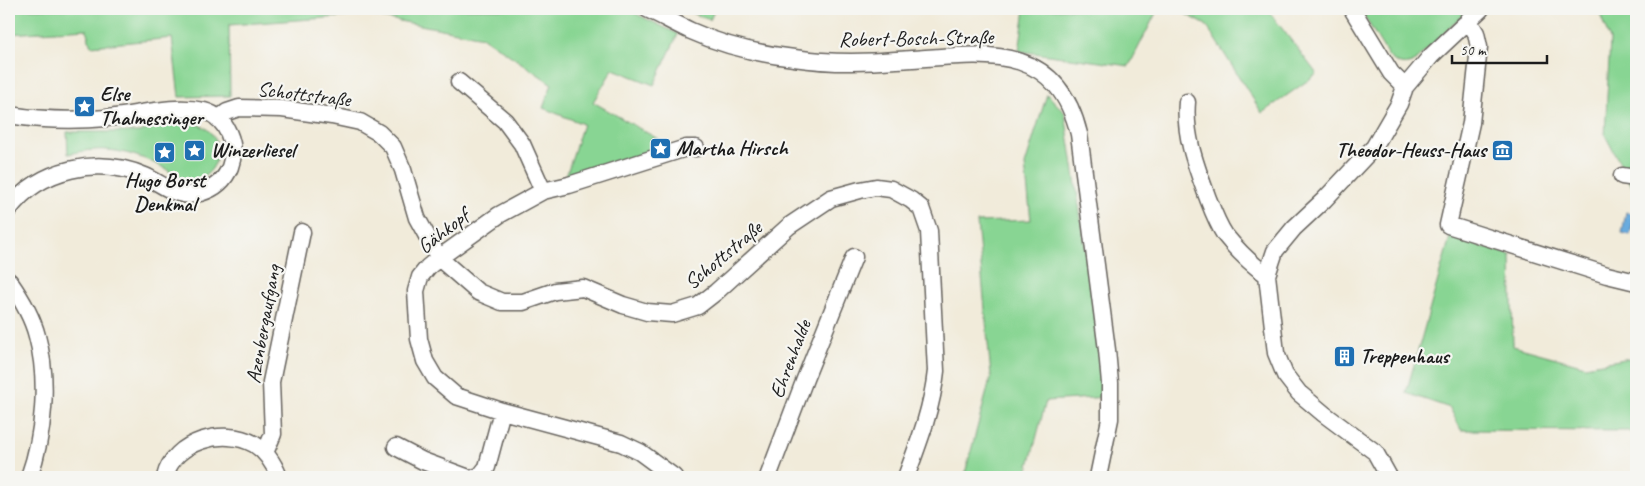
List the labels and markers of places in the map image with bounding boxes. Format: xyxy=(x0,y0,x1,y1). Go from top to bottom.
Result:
place label: Else Thalmessinger xyxy=(100,81,205,131)
place icon: Else Thalmessinger xyxy=(72,94,96,118)
place label: Martha Hirsch xyxy=(676,135,789,161)
place icon: Martha Hirsch xyxy=(648,136,672,160)
place label: Winzerliesel xyxy=(211,137,299,163)
place label: Theodor-Heuss-Haus xyxy=(1336,137,1489,163)
place icon: Winzerliesel xyxy=(183,138,207,162)
museum icon: Theodor-Heuss-Haus xyxy=(1490,138,1514,162)
place icon: Hugo Borst Denkmal xyxy=(153,141,177,165)
place label: Hugo Borst Denkmal xyxy=(125,167,207,217)
place label: Treppenhaus xyxy=(1360,343,1451,369)
building icon: Treppenhaus xyxy=(1332,344,1356,368)

